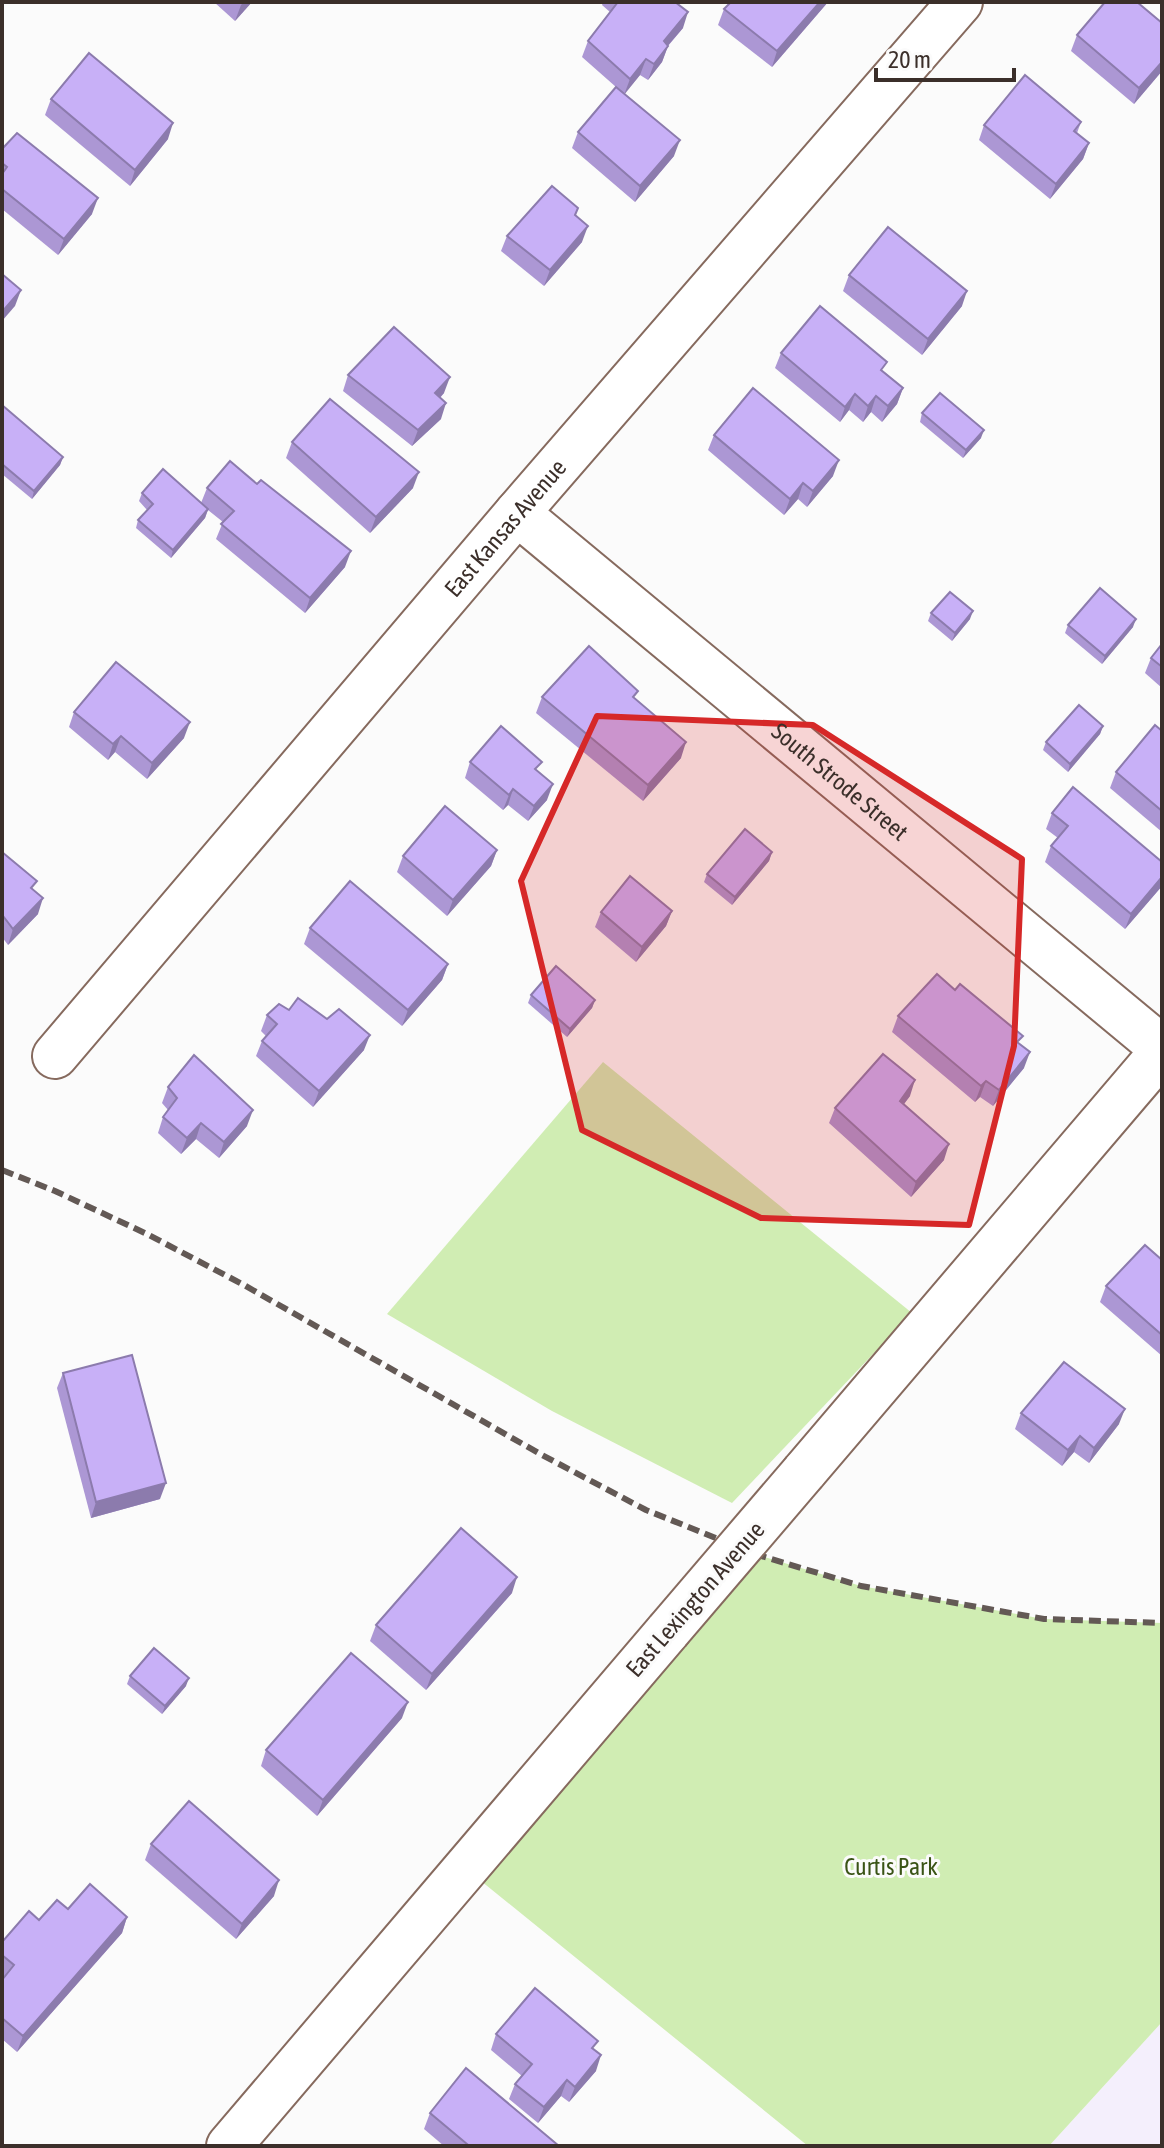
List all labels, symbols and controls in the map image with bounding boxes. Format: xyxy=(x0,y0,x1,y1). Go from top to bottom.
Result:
scale bar xyxy=(876,32,1014,82)
text: 20 m xyxy=(888,46,931,73)
street label: East Kansas Avenue xyxy=(439,453,571,602)
street label: South Strode Street xyxy=(767,717,914,845)
street label: East Lexington Avenue xyxy=(620,1516,770,1682)
park label: Curtis Park xyxy=(844,1853,938,1880)

